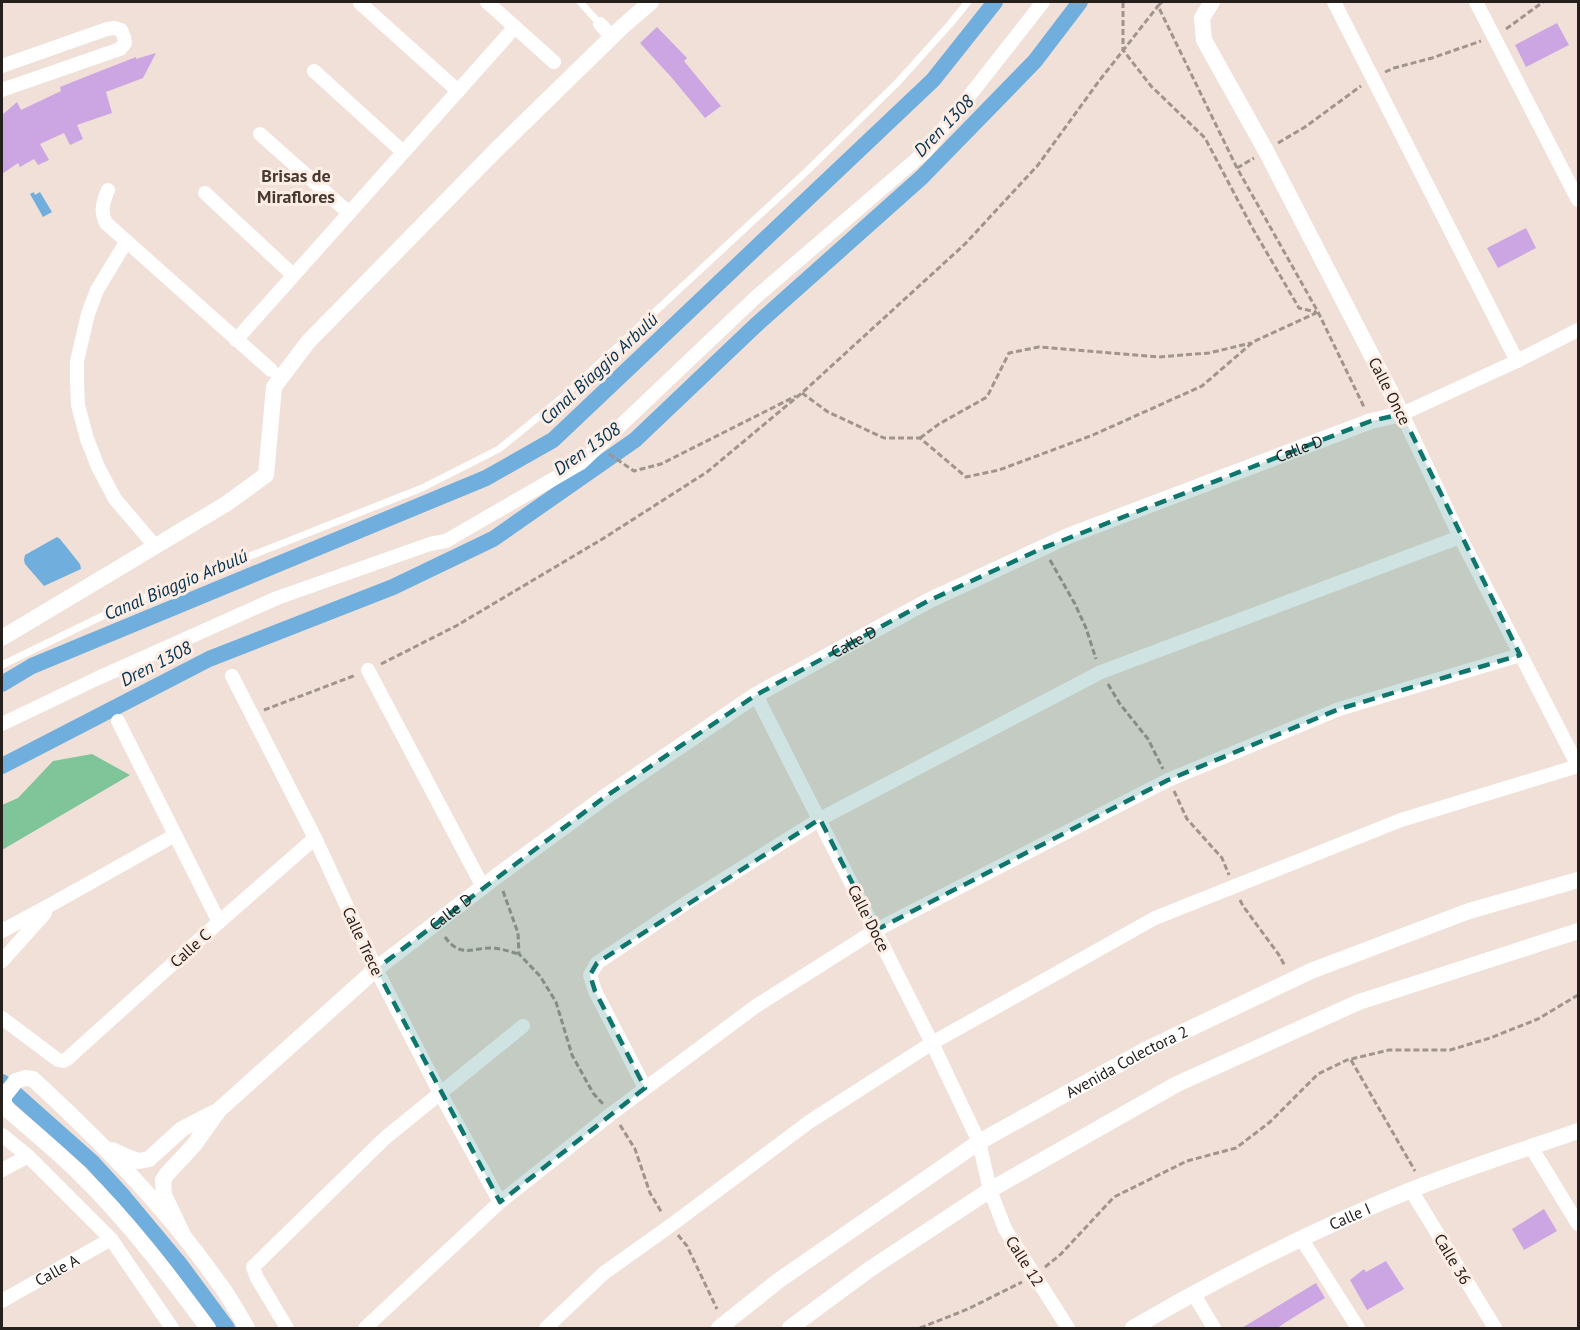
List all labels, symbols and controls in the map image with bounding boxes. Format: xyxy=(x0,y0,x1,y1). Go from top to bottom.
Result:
water label: Dren 1308 xyxy=(909,89,979,161)
district label: Brisas de Miraflores xyxy=(257,164,335,208)
water label: Canal Biaggio Arbulú xyxy=(535,308,663,429)
street label: Calle Once xyxy=(1364,354,1416,428)
water label: Dren 1308 xyxy=(549,417,625,480)
street label: Calle D xyxy=(1272,430,1325,466)
water label: Canal Biaggio Arbulú xyxy=(101,544,251,625)
street label: Calle D xyxy=(827,621,880,662)
water label: Dren 1308 xyxy=(116,636,196,691)
street label: Calle Doce xyxy=(844,881,894,955)
street label: Calle D xyxy=(425,889,476,935)
street label: Calle Trece xyxy=(338,903,388,979)
street label: Calle C xyxy=(166,925,214,971)
street label: Avenida Colectora 2 xyxy=(1062,1021,1191,1102)
street label: Calle I xyxy=(1326,1198,1374,1234)
street label: Calle 36 xyxy=(1430,1230,1476,1288)
street label: Calle 12 xyxy=(1002,1232,1048,1290)
street label: Calle A xyxy=(31,1249,83,1290)

